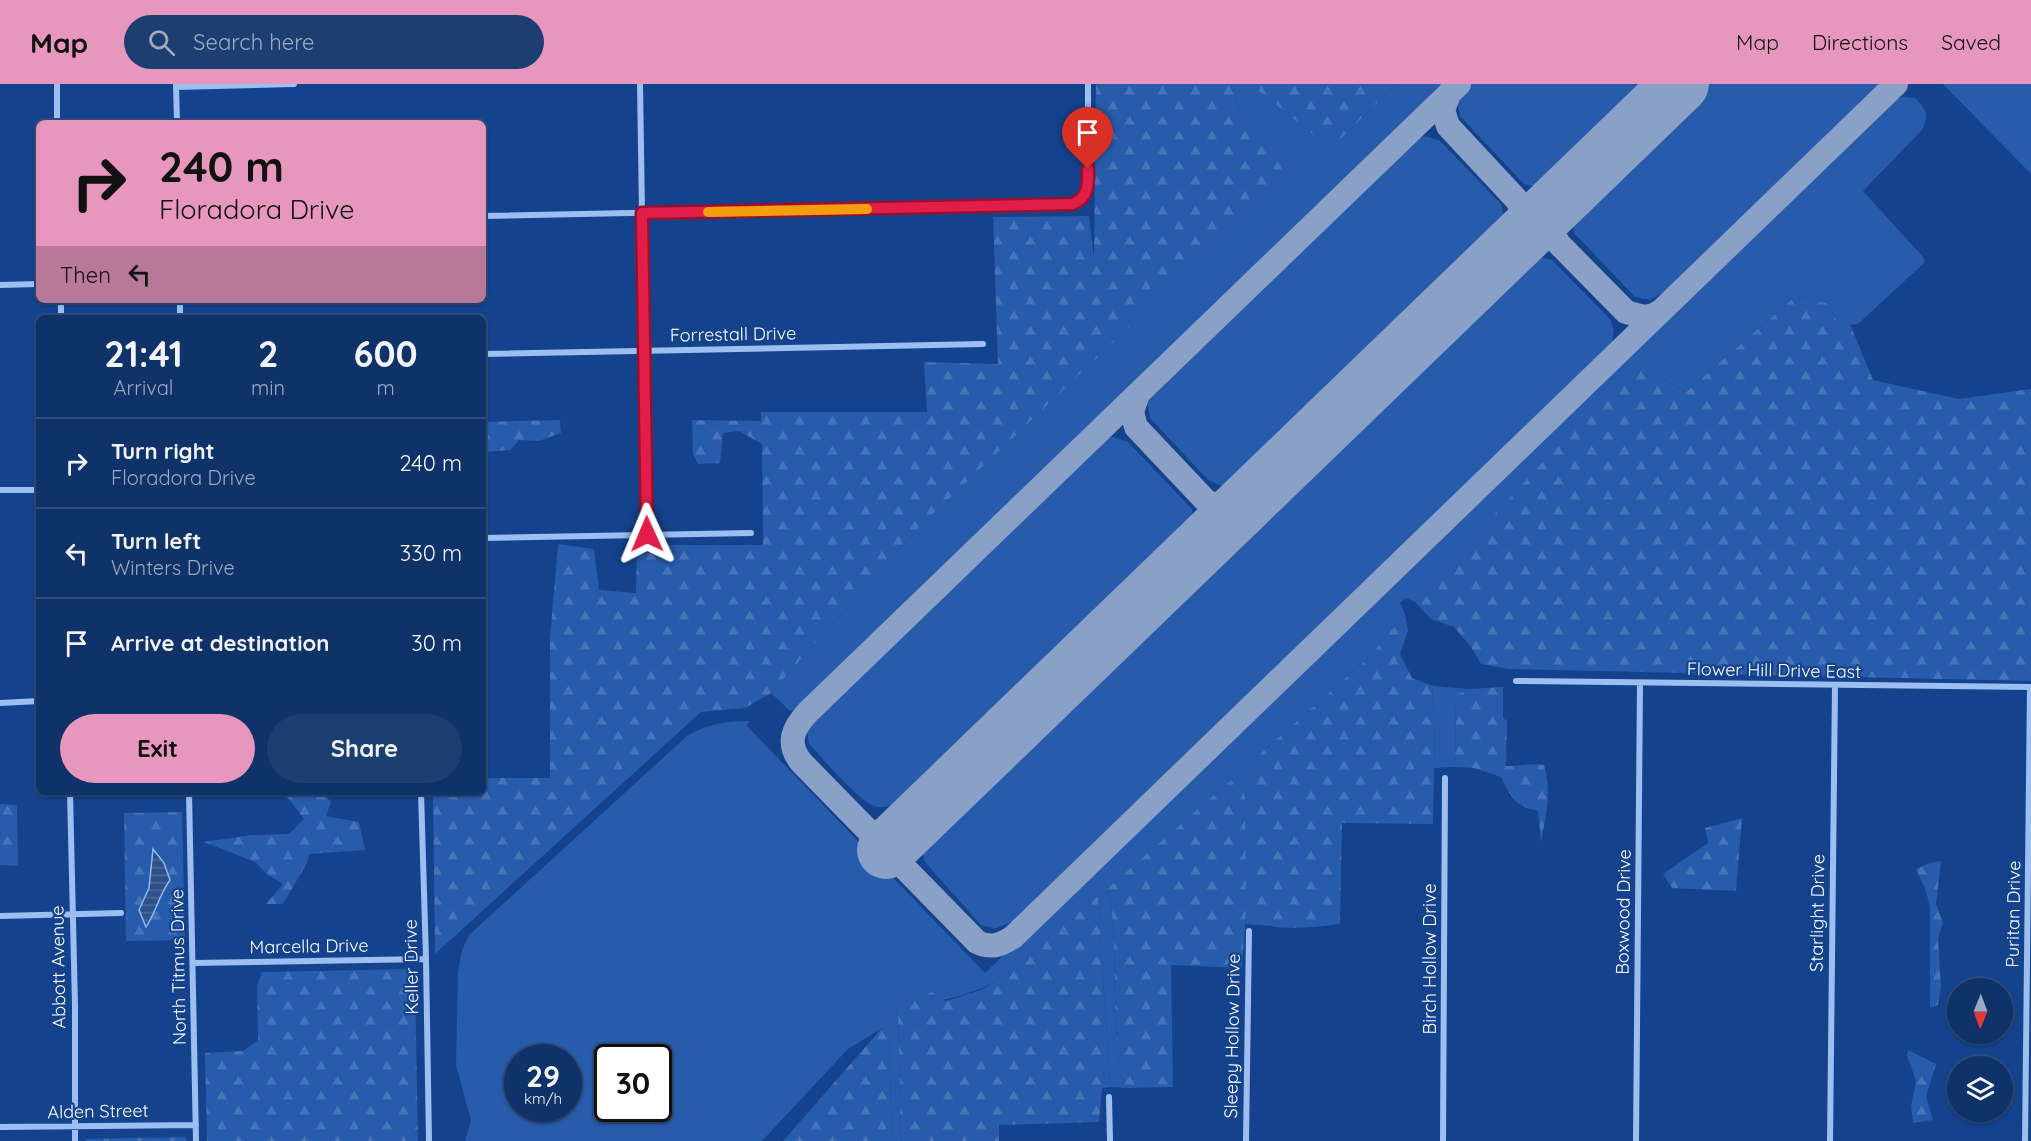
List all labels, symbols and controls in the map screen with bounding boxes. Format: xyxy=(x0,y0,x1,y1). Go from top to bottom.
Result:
search box xyxy=(124,15,544,69)
text: Map xyxy=(30,25,88,60)
icon: search xyxy=(145,26,178,59)
text: Search here xyxy=(193,28,315,56)
text: Map xyxy=(1736,29,1779,55)
text: Directions xyxy=(1812,29,1908,55)
text: Saved xyxy=(1941,29,2001,55)
pin xyxy=(1062,107,1113,169)
icon: arrive xyxy=(1071,116,1104,149)
text: 240 m xyxy=(159,140,284,193)
icon: right xyxy=(60,144,138,222)
text: Floradora Drive xyxy=(159,192,354,226)
icon: left xyxy=(123,258,156,291)
text: Then xyxy=(60,261,111,289)
street label: Forrestall Drive xyxy=(670,321,796,347)
text: 21:41 xyxy=(104,331,183,376)
text: 2 xyxy=(258,331,278,376)
text: 600 xyxy=(354,331,418,376)
text: Arrival xyxy=(114,375,173,400)
text: min xyxy=(251,375,285,400)
text: m xyxy=(376,375,395,400)
text: Turn right xyxy=(111,437,215,465)
icon: right xyxy=(60,447,93,480)
text: 240 m xyxy=(399,449,462,477)
text: Floradora Drive xyxy=(111,465,256,490)
position arrow xyxy=(615,502,679,566)
text: Turn left xyxy=(111,527,201,555)
icon: left xyxy=(60,537,93,570)
text: 330 m xyxy=(400,539,462,567)
text: Winters Drive xyxy=(111,555,235,580)
icon: arrive xyxy=(60,627,93,660)
text: Arrive at destination xyxy=(111,629,329,657)
text: 30 m xyxy=(411,629,462,657)
street label: Flower Hill Drive East xyxy=(1687,657,1861,683)
button: Exit xyxy=(60,714,255,783)
button: Share xyxy=(267,714,462,783)
street label: Boxwood Drive xyxy=(1610,849,1636,975)
street label: Starlight Drive xyxy=(1804,854,1830,972)
street label: Puritan Drive xyxy=(2001,860,2025,968)
street label: Birch Hollow Drive xyxy=(1418,883,1441,1035)
street label: North Titmus Drive xyxy=(165,889,191,1045)
street label: Abbott Avenue xyxy=(45,905,71,1029)
street label: Keller Drive xyxy=(399,919,423,1015)
street label: Marcella Drive xyxy=(249,933,369,959)
street label: Sleepy Hollow Drive xyxy=(1219,953,1245,1119)
north arrow xyxy=(1947,978,2013,1044)
map controls xyxy=(1947,978,2013,1122)
speed limit sign: 30 xyxy=(594,1044,672,1122)
button: layers xyxy=(1947,1056,2013,1122)
text: 29 xyxy=(526,1057,560,1095)
text: km/h xyxy=(524,1089,562,1108)
street label: Alden Street xyxy=(47,1099,149,1123)

